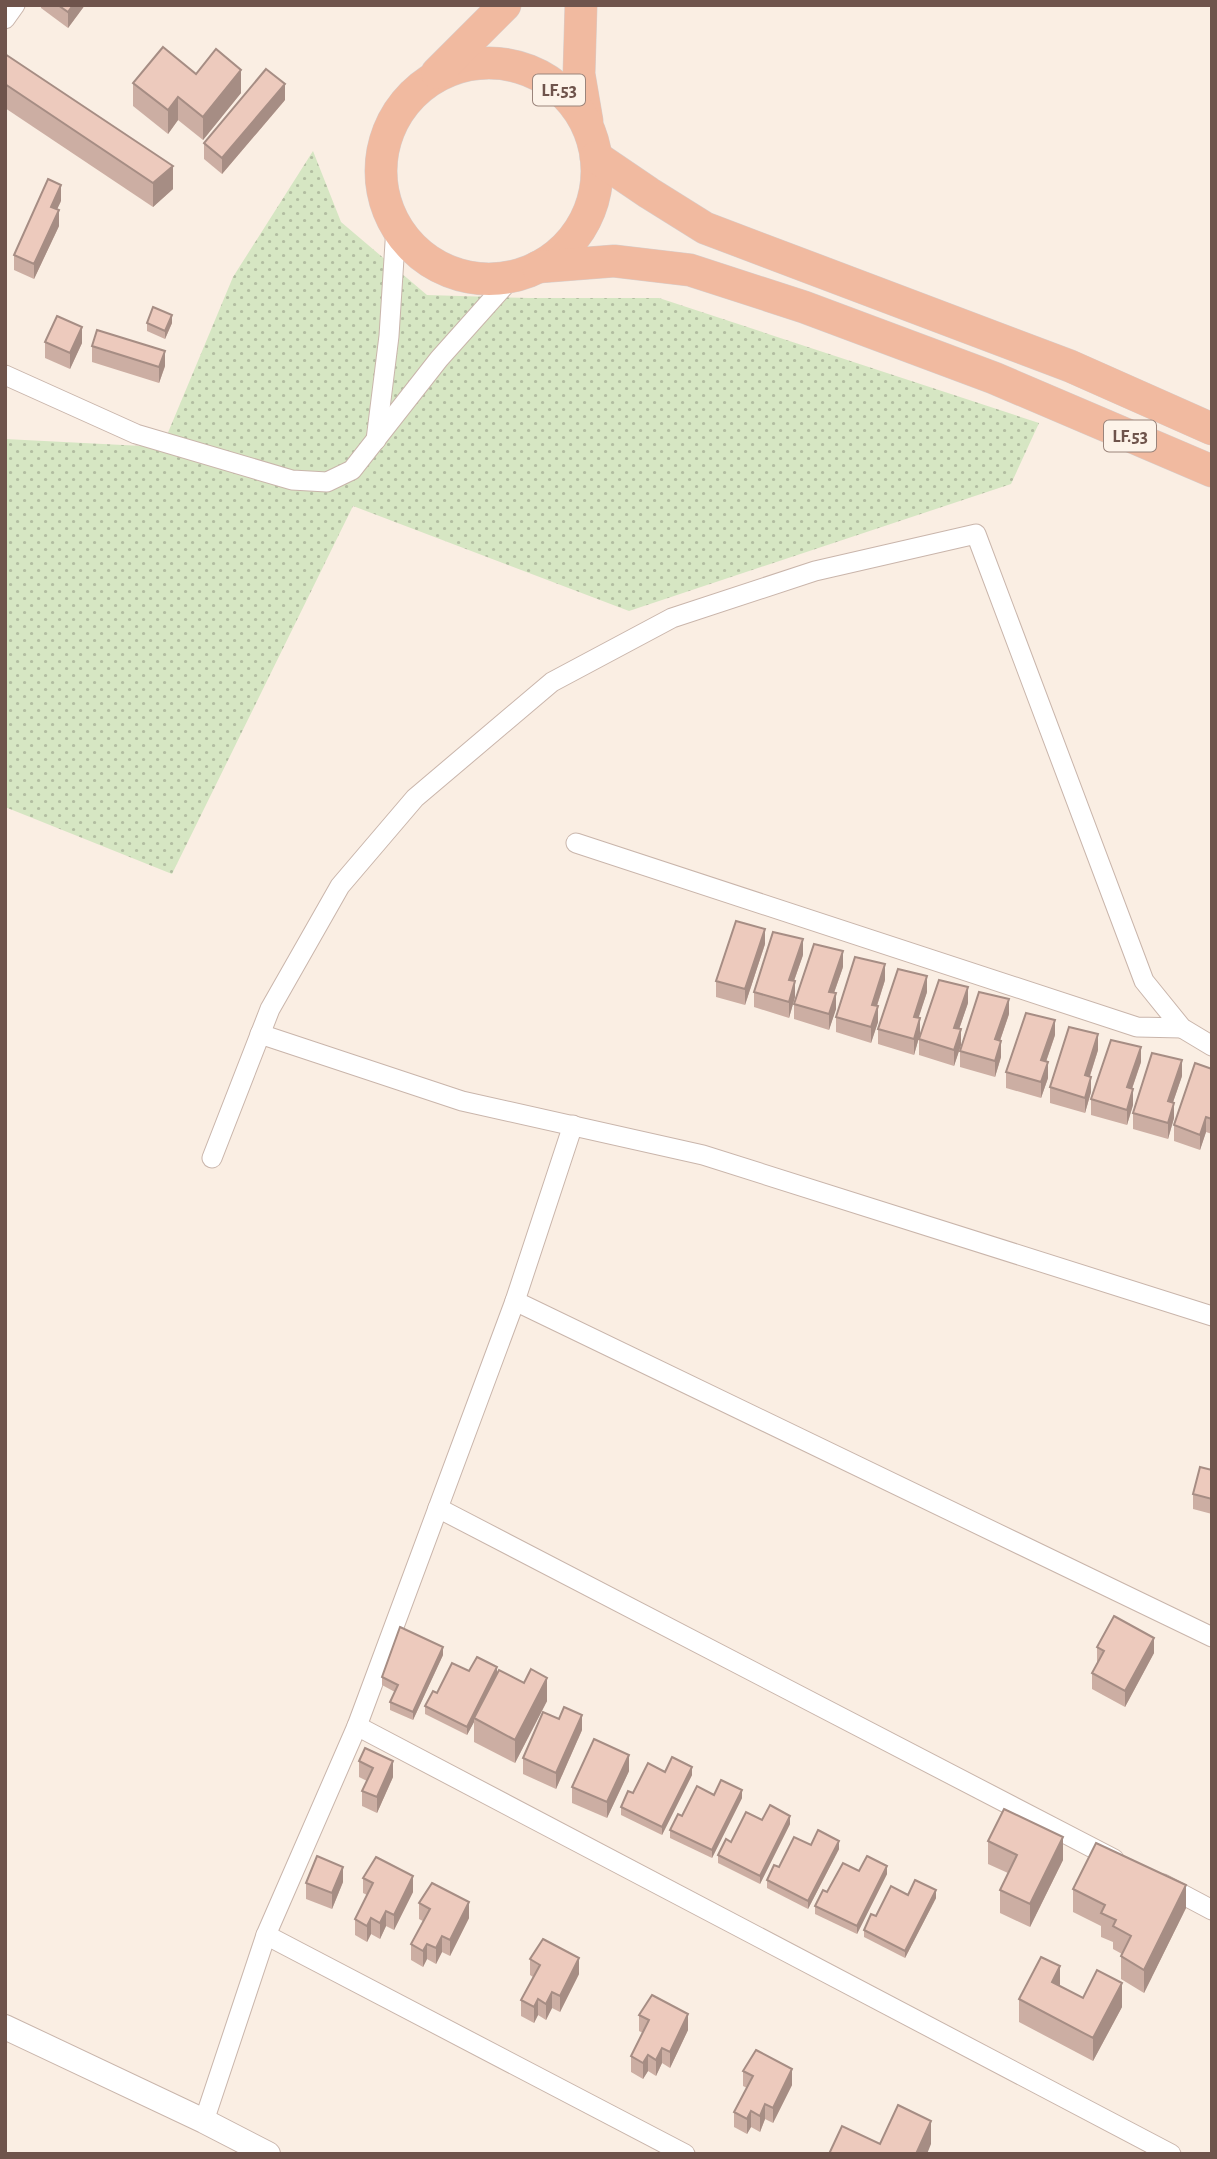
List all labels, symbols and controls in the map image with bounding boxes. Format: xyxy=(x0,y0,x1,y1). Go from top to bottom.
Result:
road number: LF.53 xyxy=(533,74,585,106)
road number: LF.53 xyxy=(1104,420,1156,452)

